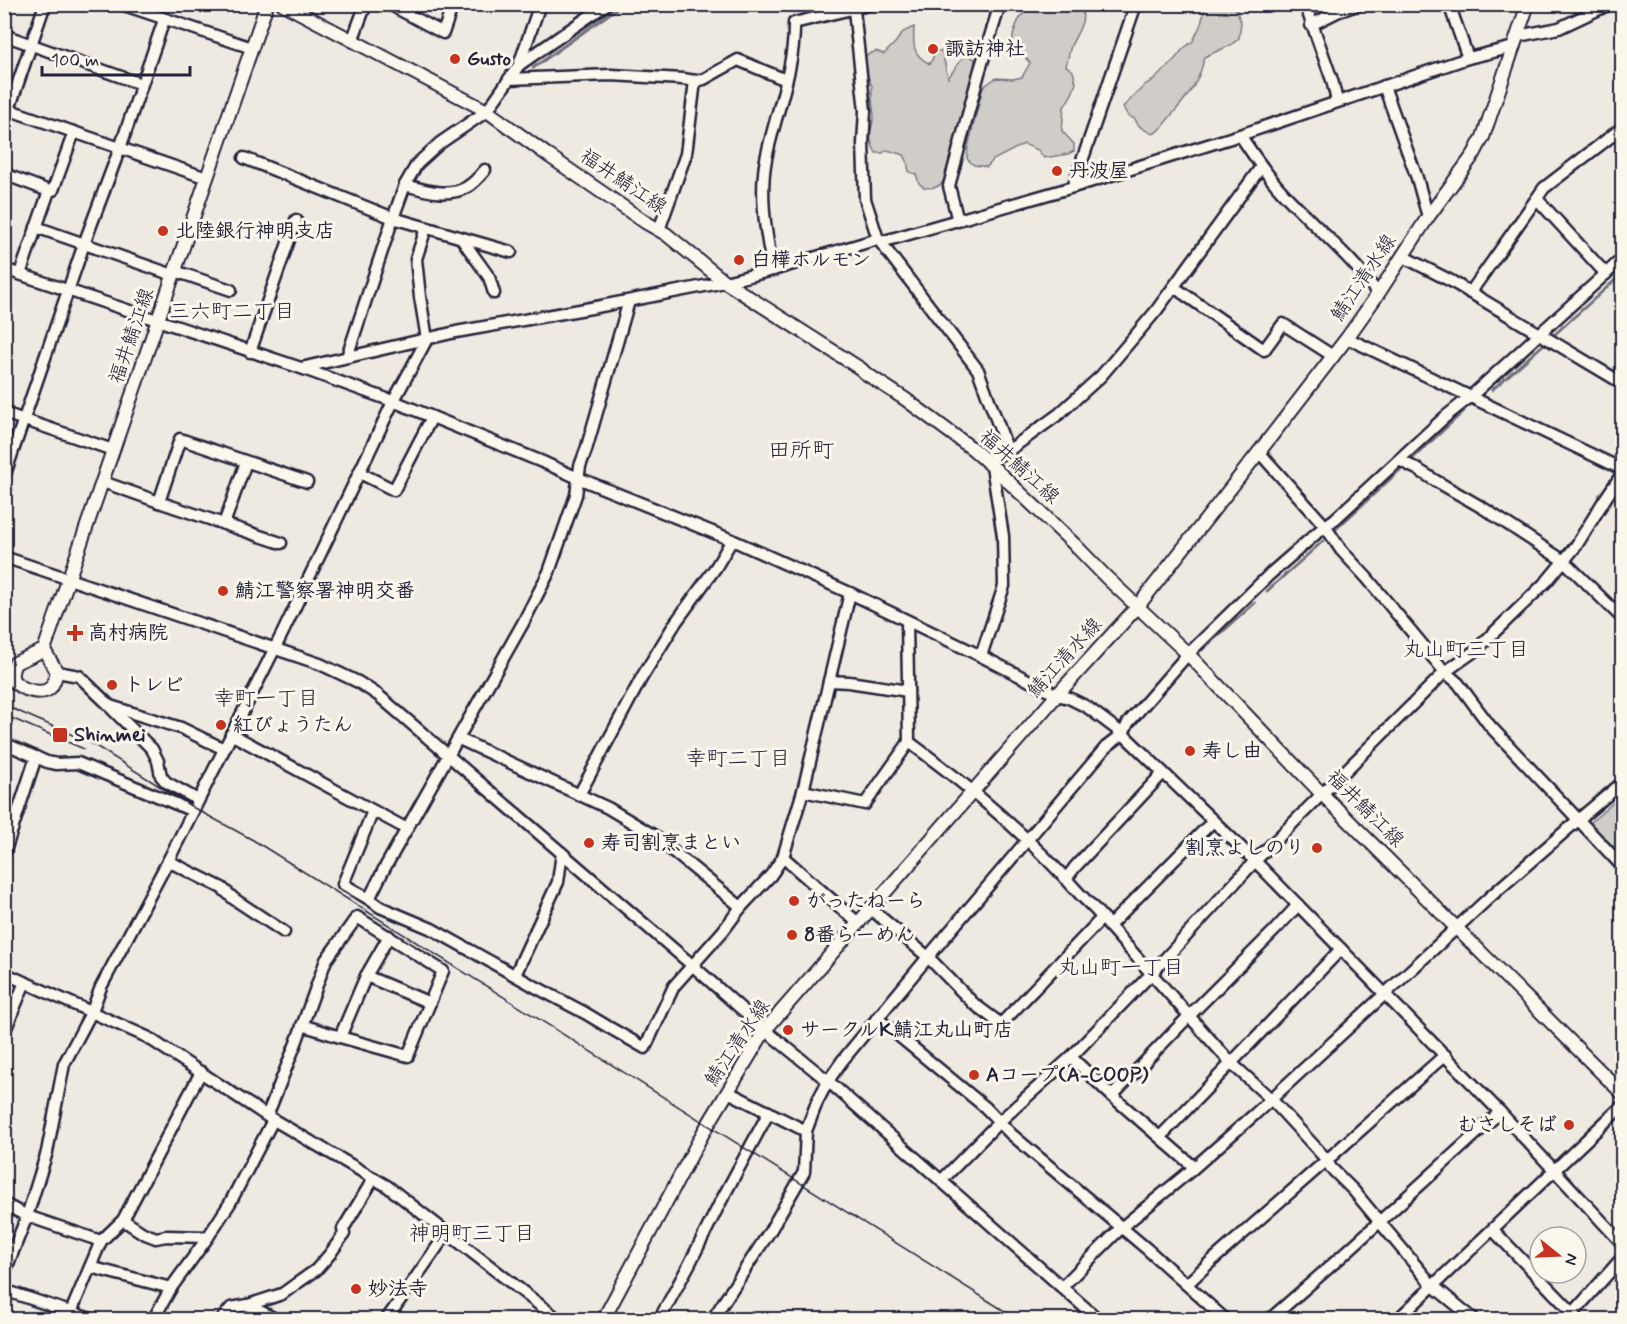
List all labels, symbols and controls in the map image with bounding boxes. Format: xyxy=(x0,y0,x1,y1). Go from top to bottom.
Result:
place label: 諏訪神社 xyxy=(945,36,1025,63)
scale bar xyxy=(42,39,190,77)
marker: 諏訪神社 xyxy=(926,42,940,56)
place label: Gusto xyxy=(467,46,511,73)
text: 100 m xyxy=(51,49,99,73)
marker: Gusto xyxy=(448,52,462,66)
street label: 福井鯖江線 xyxy=(574,143,672,221)
place label: 丹波屋 xyxy=(1069,158,1129,185)
marker: 丹波屋 xyxy=(1050,164,1064,178)
place label: 北陸銀行神明支店 xyxy=(175,218,335,245)
marker: 北陸銀行神明支店 xyxy=(156,224,170,238)
street label: 鯖江清水線 xyxy=(1325,229,1403,327)
place label: 白樺ホルモン xyxy=(751,247,871,274)
marker: 白樺ホルモン xyxy=(732,253,746,267)
street label: 福井鯖江線 xyxy=(103,284,161,388)
district label: 三六町二丁目 xyxy=(169,298,295,326)
street label: 福井鯖江線 xyxy=(973,424,1065,510)
district label: 田所町 xyxy=(768,437,834,465)
place label: 鯖江警察署神明交番 xyxy=(235,578,415,605)
marker: 鯖江警察署神明交番 xyxy=(216,584,230,598)
street label: 鯖江清水線 xyxy=(1022,612,1108,704)
place label: 高村病院 xyxy=(88,620,168,647)
marker: 高村病院 xyxy=(66,624,84,642)
district label: 丸山町三丁目 xyxy=(1403,636,1529,664)
place label: トレビ xyxy=(124,672,184,699)
marker: トレビ xyxy=(105,678,119,692)
district label: 幸町一丁目 xyxy=(214,685,319,713)
place label: 紅びょうたん xyxy=(233,712,353,739)
marker: 紅びょうたん xyxy=(214,718,228,732)
place label: Shinmei xyxy=(74,722,146,749)
marker: Shinmei xyxy=(51,726,69,744)
place label: 寿し由 xyxy=(1202,738,1262,765)
marker: 寿し由 xyxy=(1183,744,1197,758)
district label: 幸町二丁目 xyxy=(686,745,791,773)
street label: 福井鯖江線 xyxy=(1320,764,1410,854)
place label: 寿司割烹まとい xyxy=(601,830,741,857)
place label: 割烹よしのり xyxy=(1185,835,1305,862)
marker: 寿司割烹まとい xyxy=(582,836,596,850)
marker: 割烹よしのり xyxy=(1310,841,1324,855)
place label: がったねーら xyxy=(806,888,926,915)
marker: がったねーら xyxy=(787,894,801,908)
place label: 8番らーめん xyxy=(804,922,915,949)
marker: 8番らーめん xyxy=(785,928,799,942)
district label: 丸山町一丁目 xyxy=(1058,954,1184,982)
street label: 鯖江清水線 xyxy=(699,994,777,1092)
place label: サークルK鯖江丸山町店 xyxy=(800,1017,1013,1044)
marker: サークルK鯖江丸山町店 xyxy=(781,1023,795,1037)
place label: Aコープ(A-COOP) xyxy=(986,1062,1149,1089)
marker: Aコープ(A-COOP) xyxy=(967,1068,981,1082)
place label: むさしそば xyxy=(1457,1112,1557,1139)
marker: むさしそば xyxy=(1562,1118,1576,1132)
district label: 神明町三丁目 xyxy=(409,1220,535,1248)
north arrow xyxy=(1528,1225,1588,1285)
text: N xyxy=(1559,1251,1582,1267)
place label: 妙法寺 xyxy=(368,1276,428,1303)
marker: 妙法寺 xyxy=(349,1282,363,1296)

